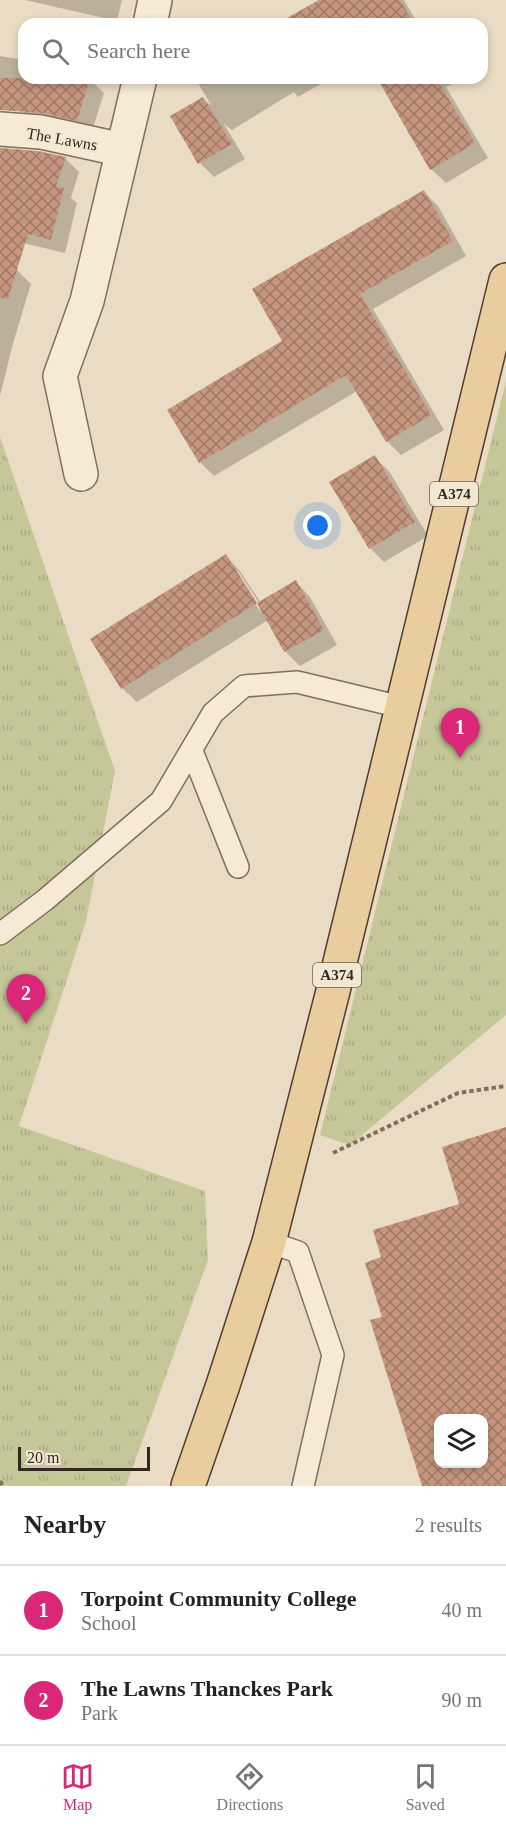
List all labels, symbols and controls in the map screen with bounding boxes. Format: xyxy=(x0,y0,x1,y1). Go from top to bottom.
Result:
search box xyxy=(18,18,488,84)
icon: search xyxy=(39,35,72,68)
text: Search here xyxy=(87,38,190,63)
street label: The Lawns xyxy=(25,124,99,154)
road number: A374 xyxy=(430,482,478,506)
your location xyxy=(303,511,332,540)
pin: 1 xyxy=(440,708,480,758)
road number: A374 xyxy=(313,963,361,987)
pin: 2 xyxy=(6,974,46,1024)
map controls xyxy=(434,1414,488,1468)
button: layers xyxy=(434,1414,488,1468)
scale bar xyxy=(18,1444,150,1472)
text: 20 m xyxy=(27,1449,59,1466)
text: Nearby xyxy=(24,1510,106,1539)
text: 2 results xyxy=(415,1514,482,1536)
text: Torpoint Community College xyxy=(81,1586,356,1611)
text: 1 xyxy=(39,1599,49,1621)
text: 40 m xyxy=(441,1599,482,1621)
text: School xyxy=(81,1612,137,1634)
text: The Lawns Thanckes Park xyxy=(81,1676,333,1701)
text: 2 xyxy=(39,1689,49,1711)
text: 90 m xyxy=(441,1689,482,1711)
text: Park xyxy=(81,1702,118,1724)
tab: Map xyxy=(61,1760,94,1814)
tab: Directions xyxy=(217,1760,283,1814)
tab: Saved xyxy=(406,1760,445,1814)

